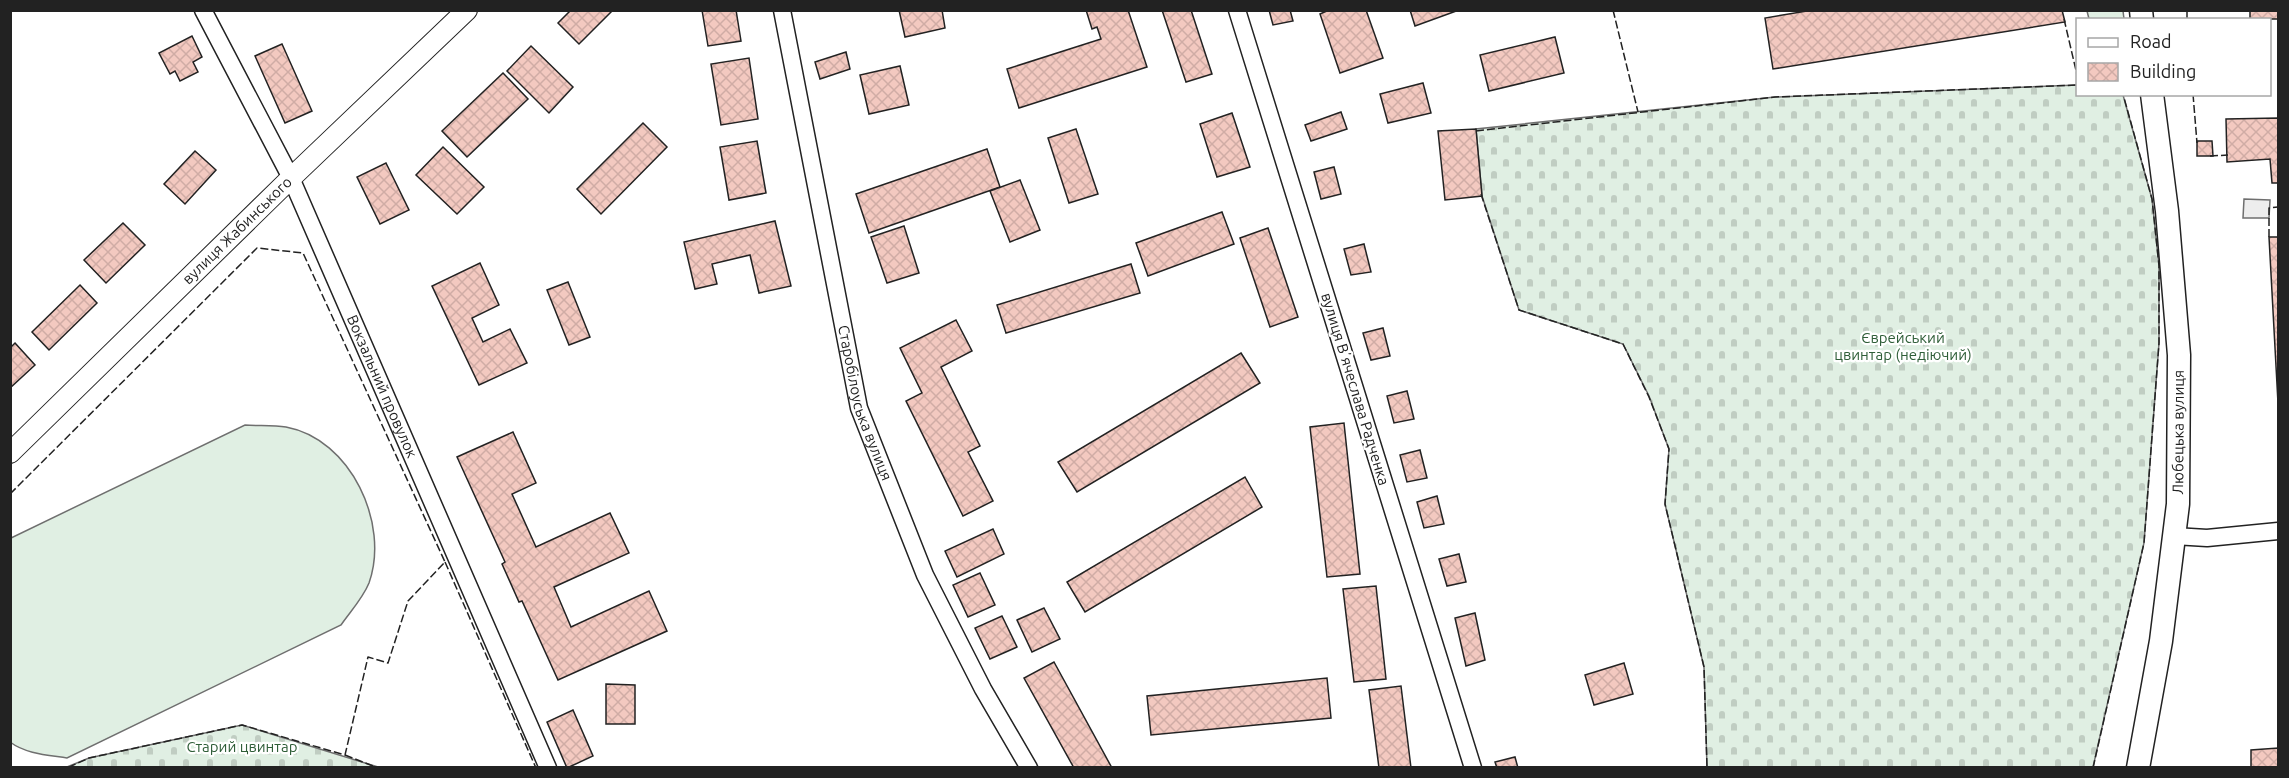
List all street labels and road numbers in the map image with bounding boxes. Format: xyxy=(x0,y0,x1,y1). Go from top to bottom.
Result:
street label: вулиця Жабинського xyxy=(179,173,295,287)
street label: вулиця Вʼячеслава Радченка xyxy=(1318,291,1393,487)
street label: Вокзальний провулок xyxy=(344,312,421,461)
street label: Старобілоуська вулиця xyxy=(835,324,896,483)
street label: Любецька вулиця xyxy=(2169,370,2187,494)

